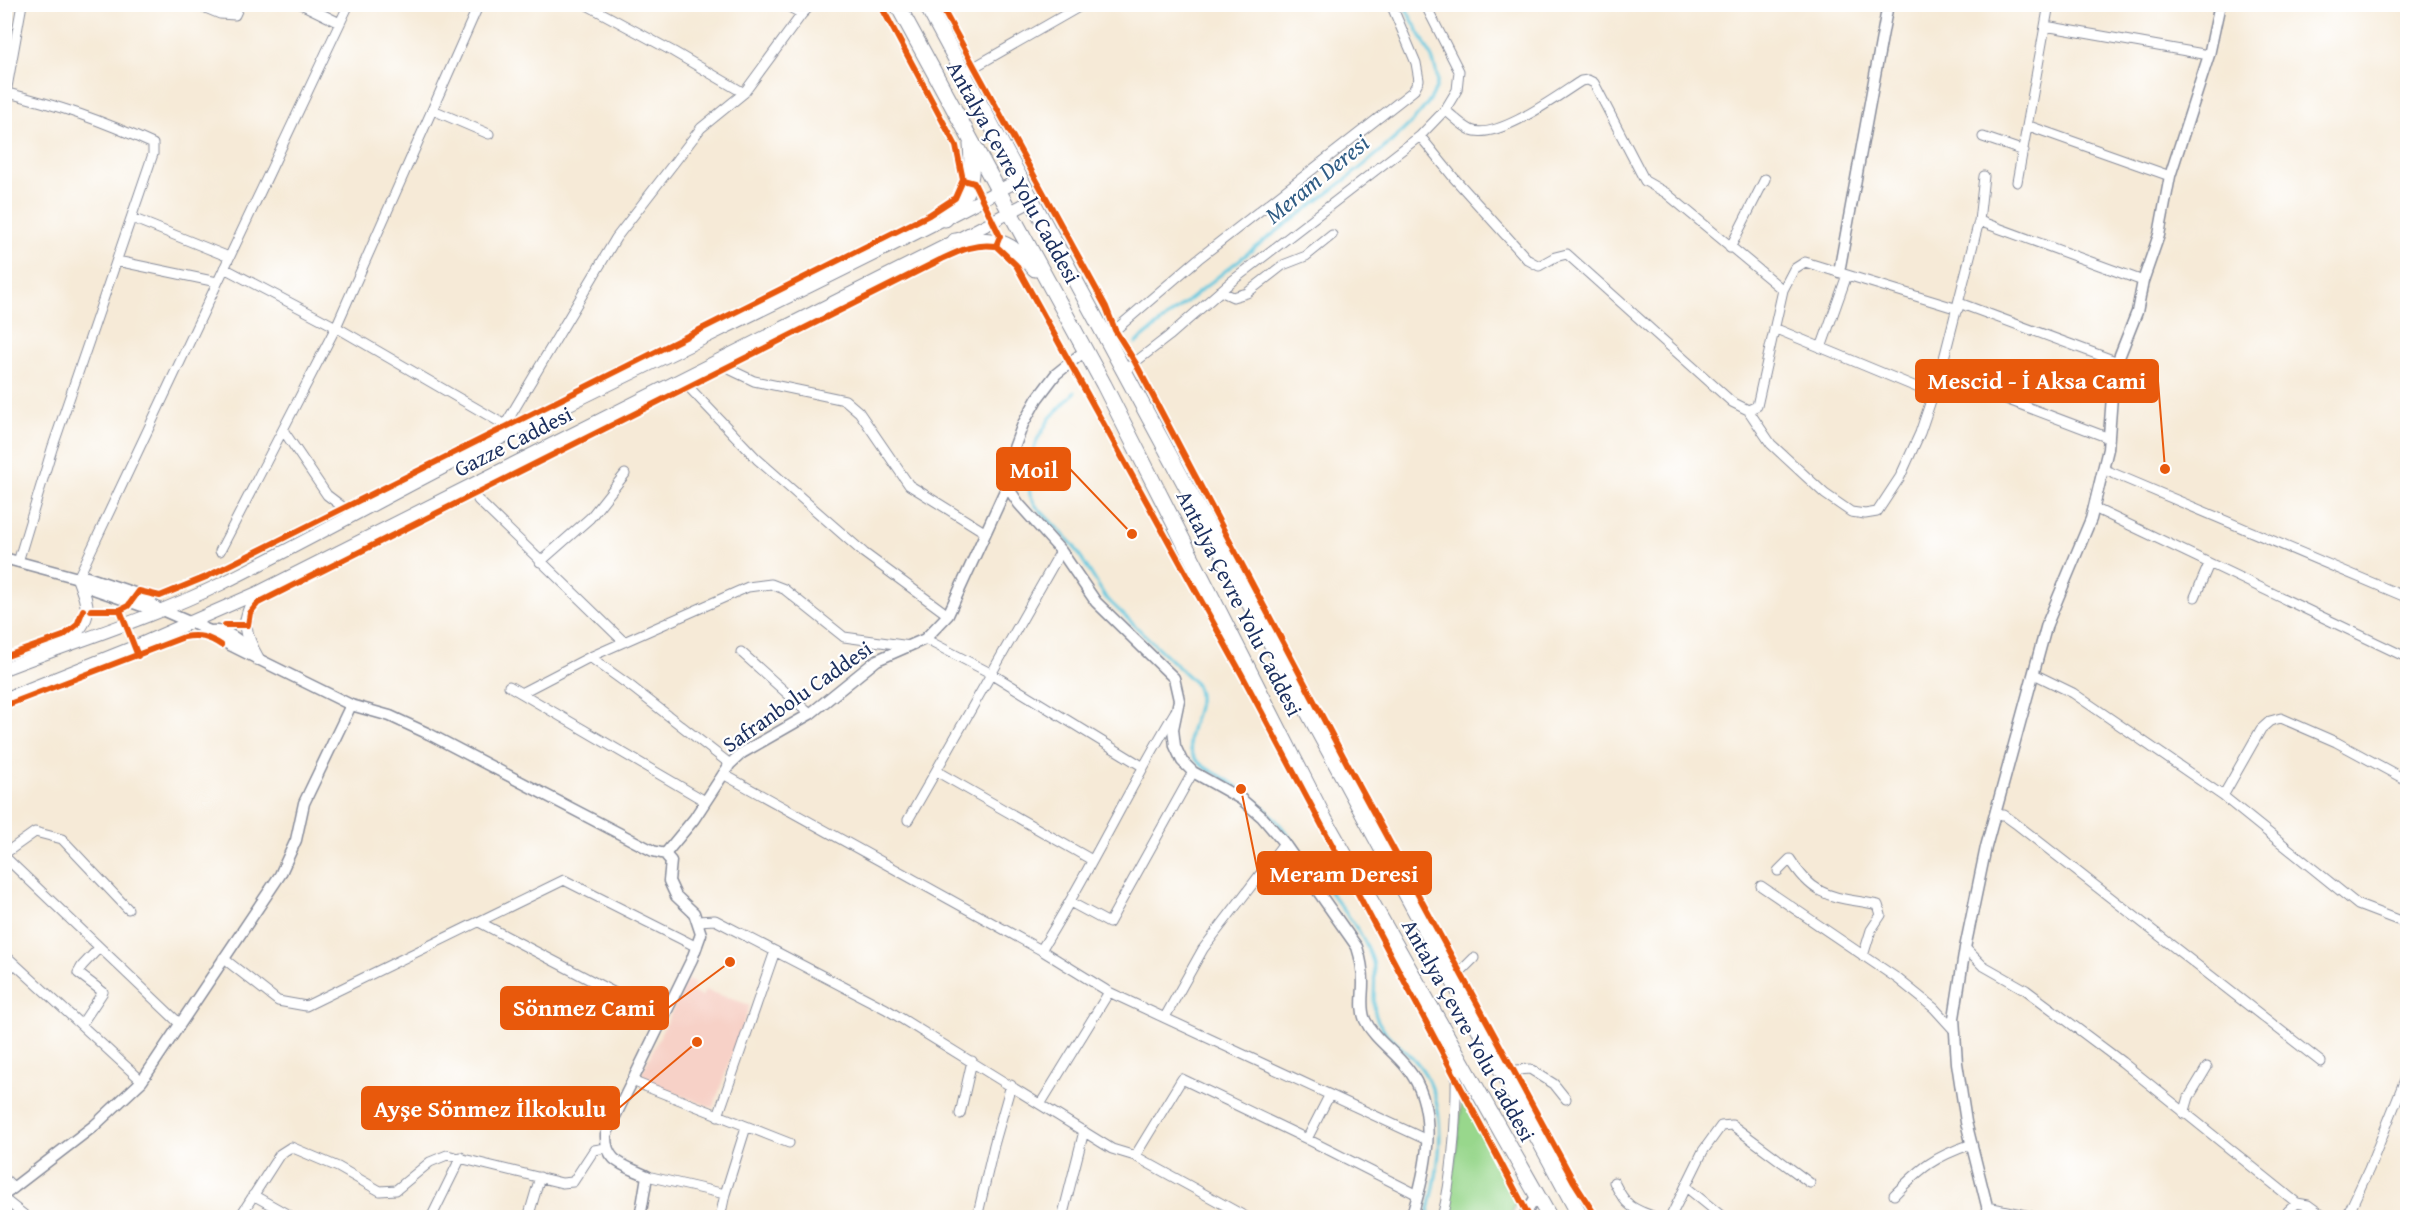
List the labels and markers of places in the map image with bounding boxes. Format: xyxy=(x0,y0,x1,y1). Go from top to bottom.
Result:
callout: Mescid - İ Aksa Cami xyxy=(1916,360,2158,402)
callout: Moil xyxy=(997,448,1070,490)
callout: Meram Deresi xyxy=(1258,852,1431,894)
callout: Sönmez Cami xyxy=(501,987,668,1029)
callout: Ayşe Sönmez İlkokulu xyxy=(362,1087,619,1129)

